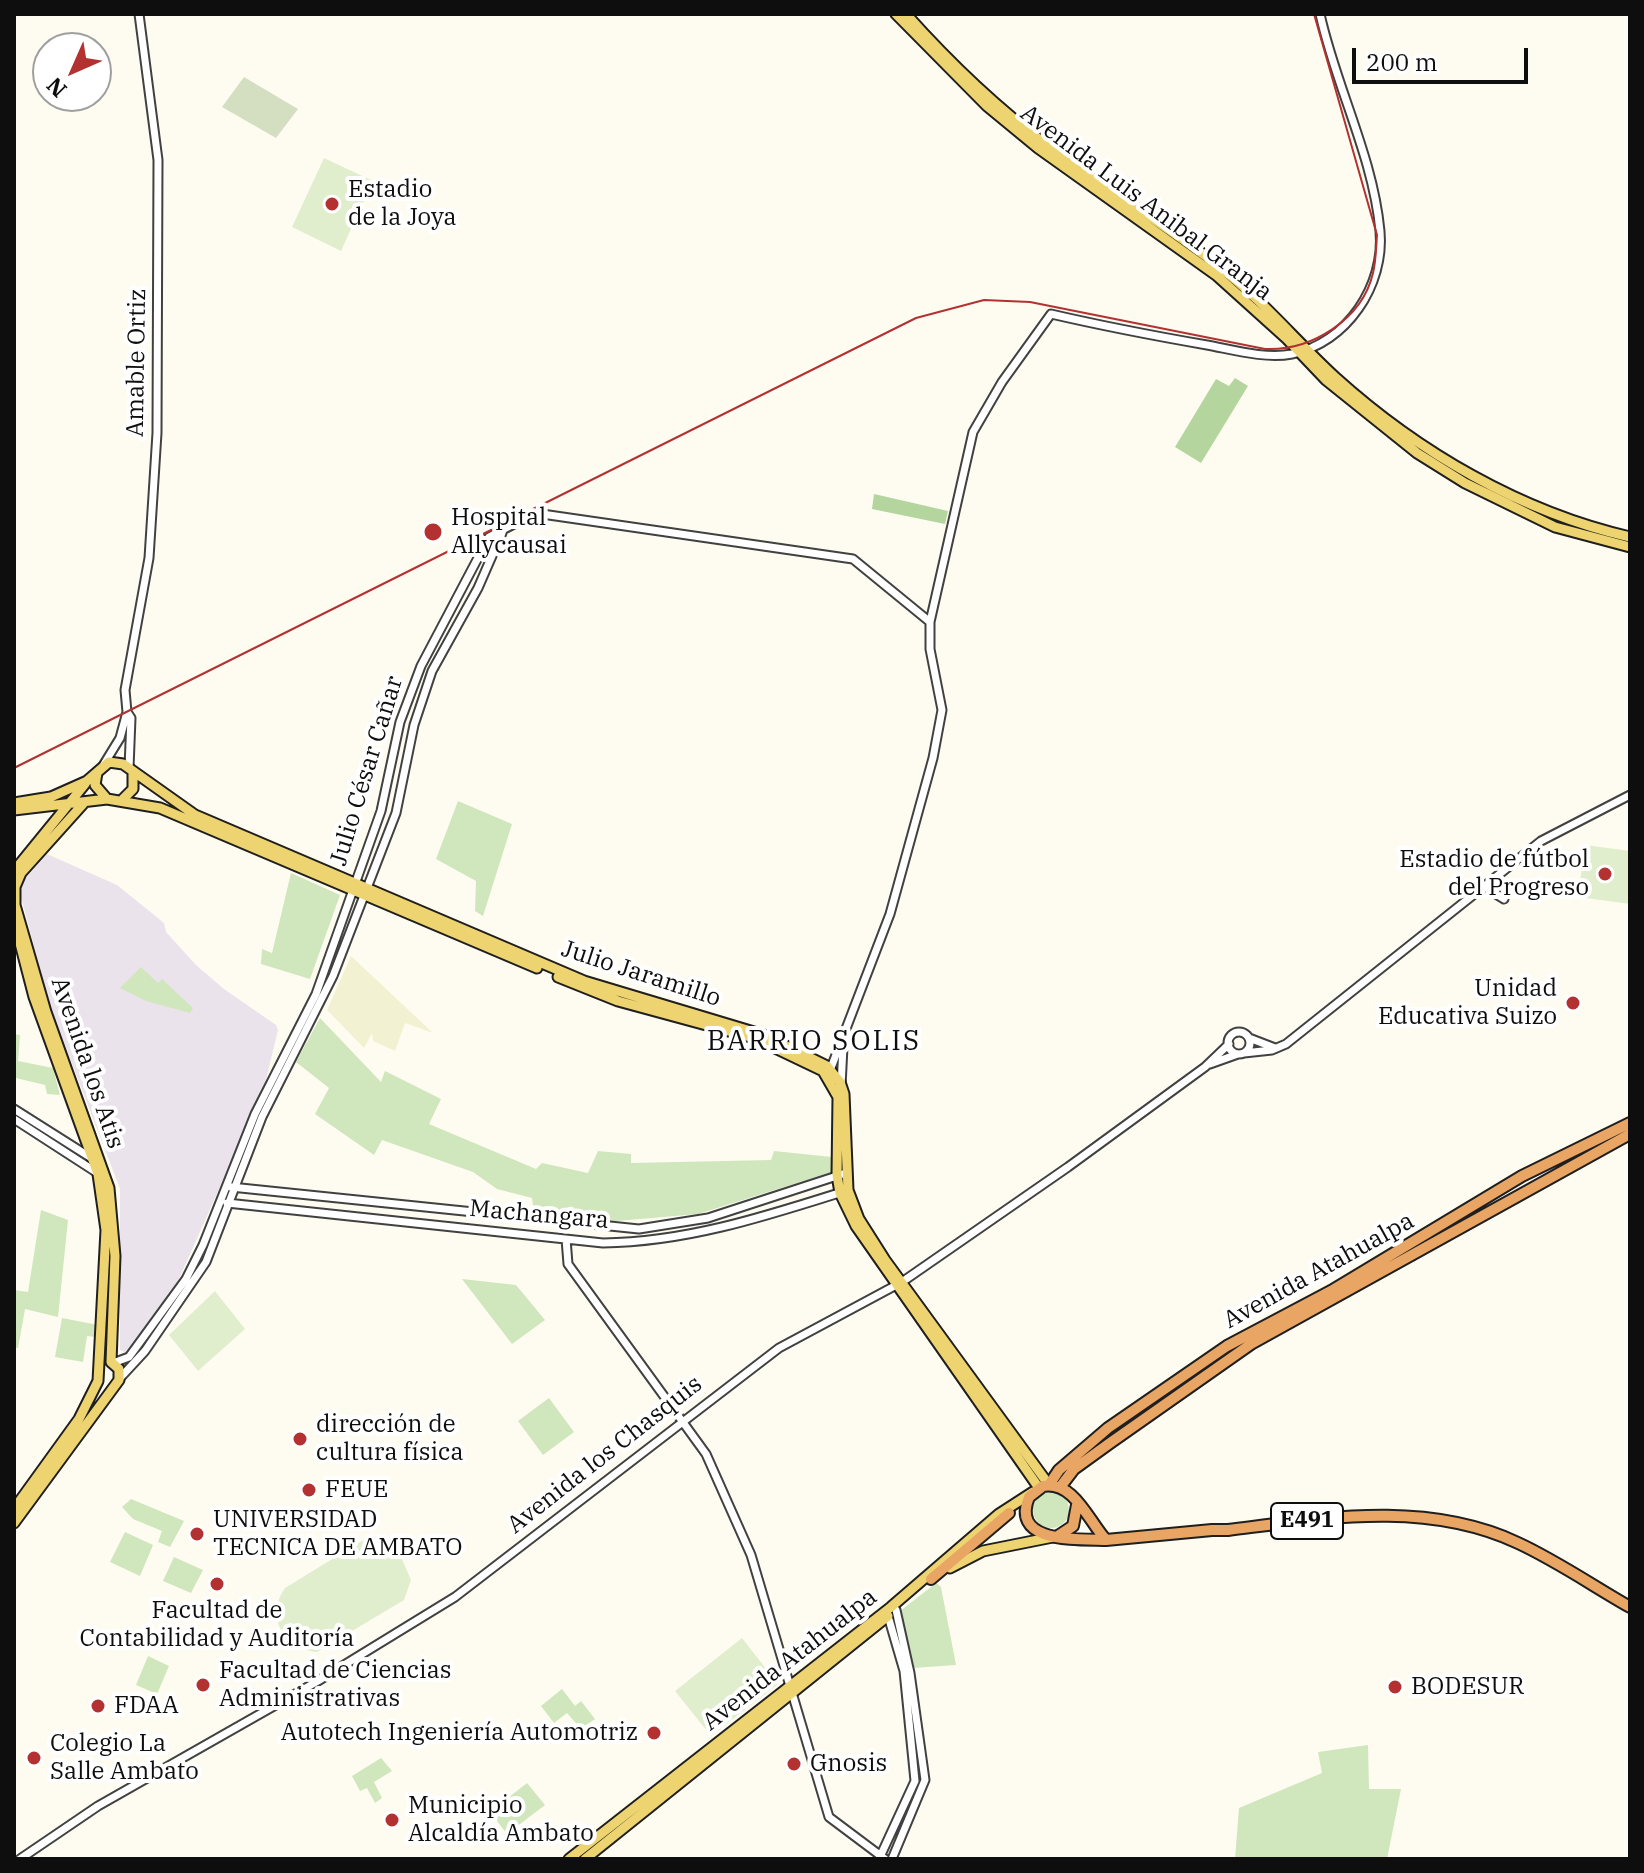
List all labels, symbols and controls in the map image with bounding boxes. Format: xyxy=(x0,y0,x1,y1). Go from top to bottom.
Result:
north arrow xyxy=(32,32,112,112)
scale bar xyxy=(1356,32,1532,82)
text: 200 m xyxy=(1366,46,1438,78)
text: N xyxy=(40,72,72,104)
street label: Avenida Luis Anibal Granja xyxy=(1014,99,1278,307)
place label: Estadio de la Joya xyxy=(348,176,457,232)
marker: Estadio de la Joya xyxy=(323,195,341,213)
street label: Amable Ortiz xyxy=(121,289,153,437)
place label: Hospital Allycausai xyxy=(451,504,567,560)
marker: Hospital Allycausai xyxy=(422,521,444,543)
street label: Julio César Cañar xyxy=(325,673,409,869)
place label: Estadio de fútbol del Progreso xyxy=(1399,846,1589,902)
marker: Estadio de fútbol del Progreso xyxy=(1596,865,1614,883)
street label: Julio Jaramillo xyxy=(558,935,724,1013)
street label: Avenida los Atis xyxy=(44,974,130,1152)
place label: Unidad Educativa Suizo xyxy=(1378,975,1557,1031)
marker: Unidad Educativa Suizo xyxy=(1564,994,1582,1012)
district label: BARRIO SOLIS xyxy=(707,1025,921,1059)
street label: Machangara xyxy=(468,1195,610,1235)
street label: Avenida Atahualpa xyxy=(1219,1207,1419,1335)
street label: Avenida los Chasquis xyxy=(502,1370,708,1540)
place label: dirección de cultura física xyxy=(316,1411,464,1467)
marker: dirección de cultura física xyxy=(291,1430,309,1448)
place label: FEUE xyxy=(325,1476,388,1504)
marker: FEUE xyxy=(300,1481,318,1499)
road number: E491 xyxy=(1271,1503,1343,1539)
place label: UNIVERSIDAD TECNICA DE AMBATO xyxy=(213,1506,463,1562)
marker: UNIVERSIDAD TECNICA DE AMBATO xyxy=(188,1525,206,1543)
marker: Facultad de Contabilidad y Auditoría xyxy=(208,1575,226,1593)
street label: Avenida Atahualpa xyxy=(697,1583,883,1737)
place label: Facultad de Contabilidad y Auditoría xyxy=(80,1597,354,1653)
place label: Facultad de Ciencias Administrativas xyxy=(219,1657,451,1713)
place label: BODESUR xyxy=(1411,1673,1524,1701)
marker: Facultad de Ciencias Administrativas xyxy=(194,1676,212,1694)
marker: BODESUR xyxy=(1386,1678,1404,1696)
place label: FDAA xyxy=(114,1692,179,1720)
marker: FDAA xyxy=(89,1697,107,1715)
place label: Autotech Ingeniería Automotriz xyxy=(281,1719,638,1747)
marker: Autotech Ingeniería Automotriz xyxy=(645,1724,663,1742)
place label: Colegio La Salle Ambato xyxy=(50,1730,199,1786)
marker: Colegio La Salle Ambato xyxy=(25,1749,43,1767)
place label: Gnosis xyxy=(810,1750,887,1778)
marker: Gnosis xyxy=(785,1755,803,1773)
place label: Municipio Alcaldía Ambato xyxy=(408,1792,594,1848)
marker: Municipio Alcaldía Ambato xyxy=(383,1811,401,1829)

